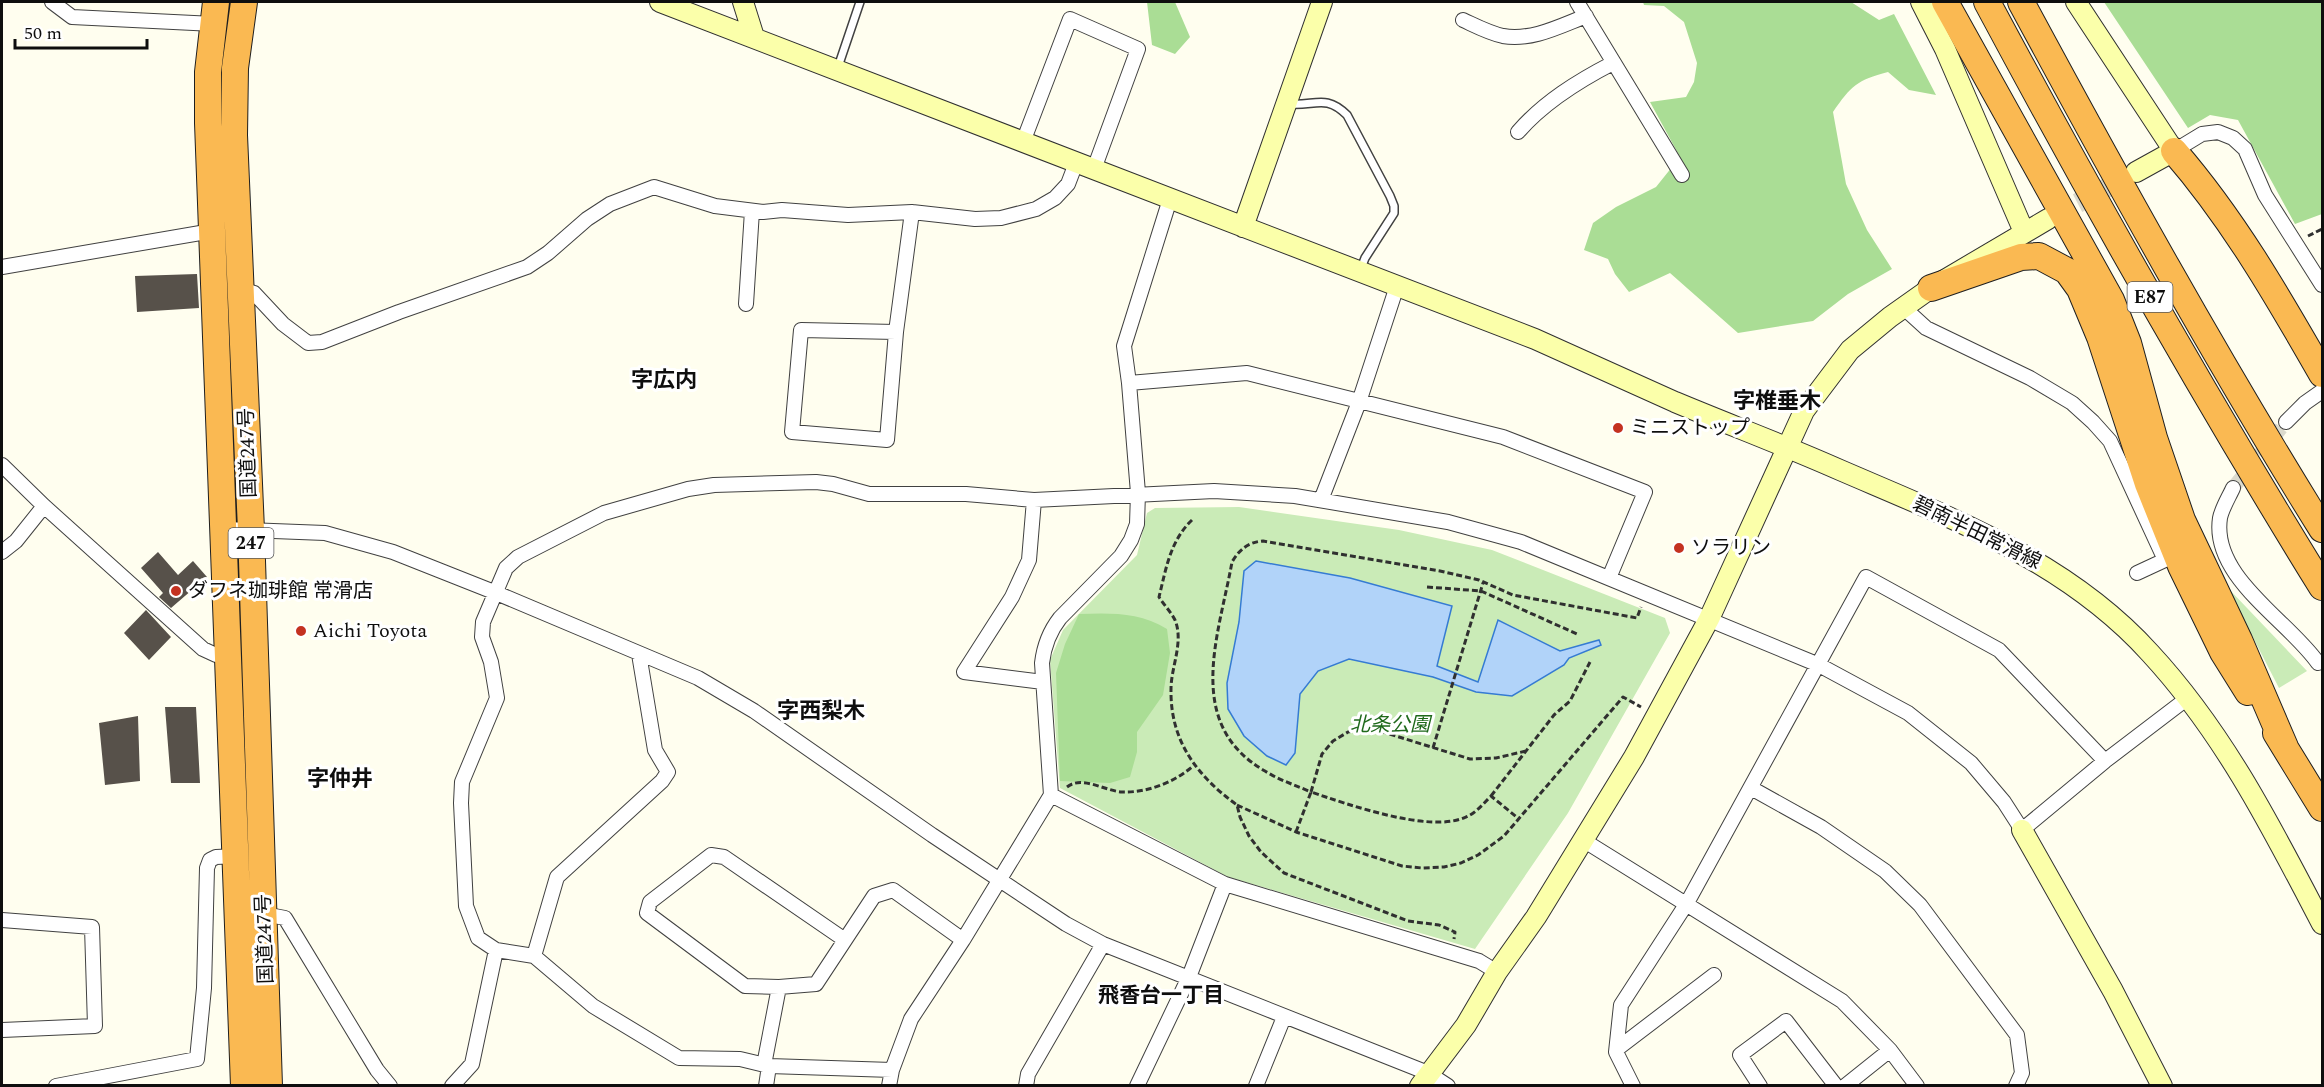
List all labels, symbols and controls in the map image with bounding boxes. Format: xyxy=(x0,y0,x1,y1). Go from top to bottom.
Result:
scale bar xyxy=(15,12,147,50)
text: 50 m xyxy=(24,20,62,47)
road number: E87 xyxy=(2128,282,2172,312)
district label: 字広内 xyxy=(631,364,697,397)
district label: 字椎垂木 xyxy=(1733,385,1821,418)
street label: 国道247号 xyxy=(231,408,265,498)
place label: ミニストップ xyxy=(1630,413,1750,443)
marker: ミニストップ xyxy=(1611,421,1625,435)
street label: 碧南半田常滑線 xyxy=(1908,489,2046,577)
road number: 247 xyxy=(228,528,274,558)
place label: ソラリン xyxy=(1691,533,1771,563)
marker: ソラリン xyxy=(1672,541,1686,555)
place label: ダフネ珈琲館 常滑店 xyxy=(188,576,373,606)
marker: ダフネ珈琲館 常滑店 xyxy=(169,584,183,598)
place label: Aichi Toyota xyxy=(313,616,427,646)
marker: Aichi Toyota xyxy=(294,624,308,638)
district label: 字西梨木 xyxy=(777,695,865,728)
park label: 北条公園 xyxy=(1350,710,1433,740)
district label: 字仲井 xyxy=(307,763,373,796)
street label: 国道247号 xyxy=(248,894,282,984)
district label: 飛香台一丁目 xyxy=(1098,980,1224,1012)

